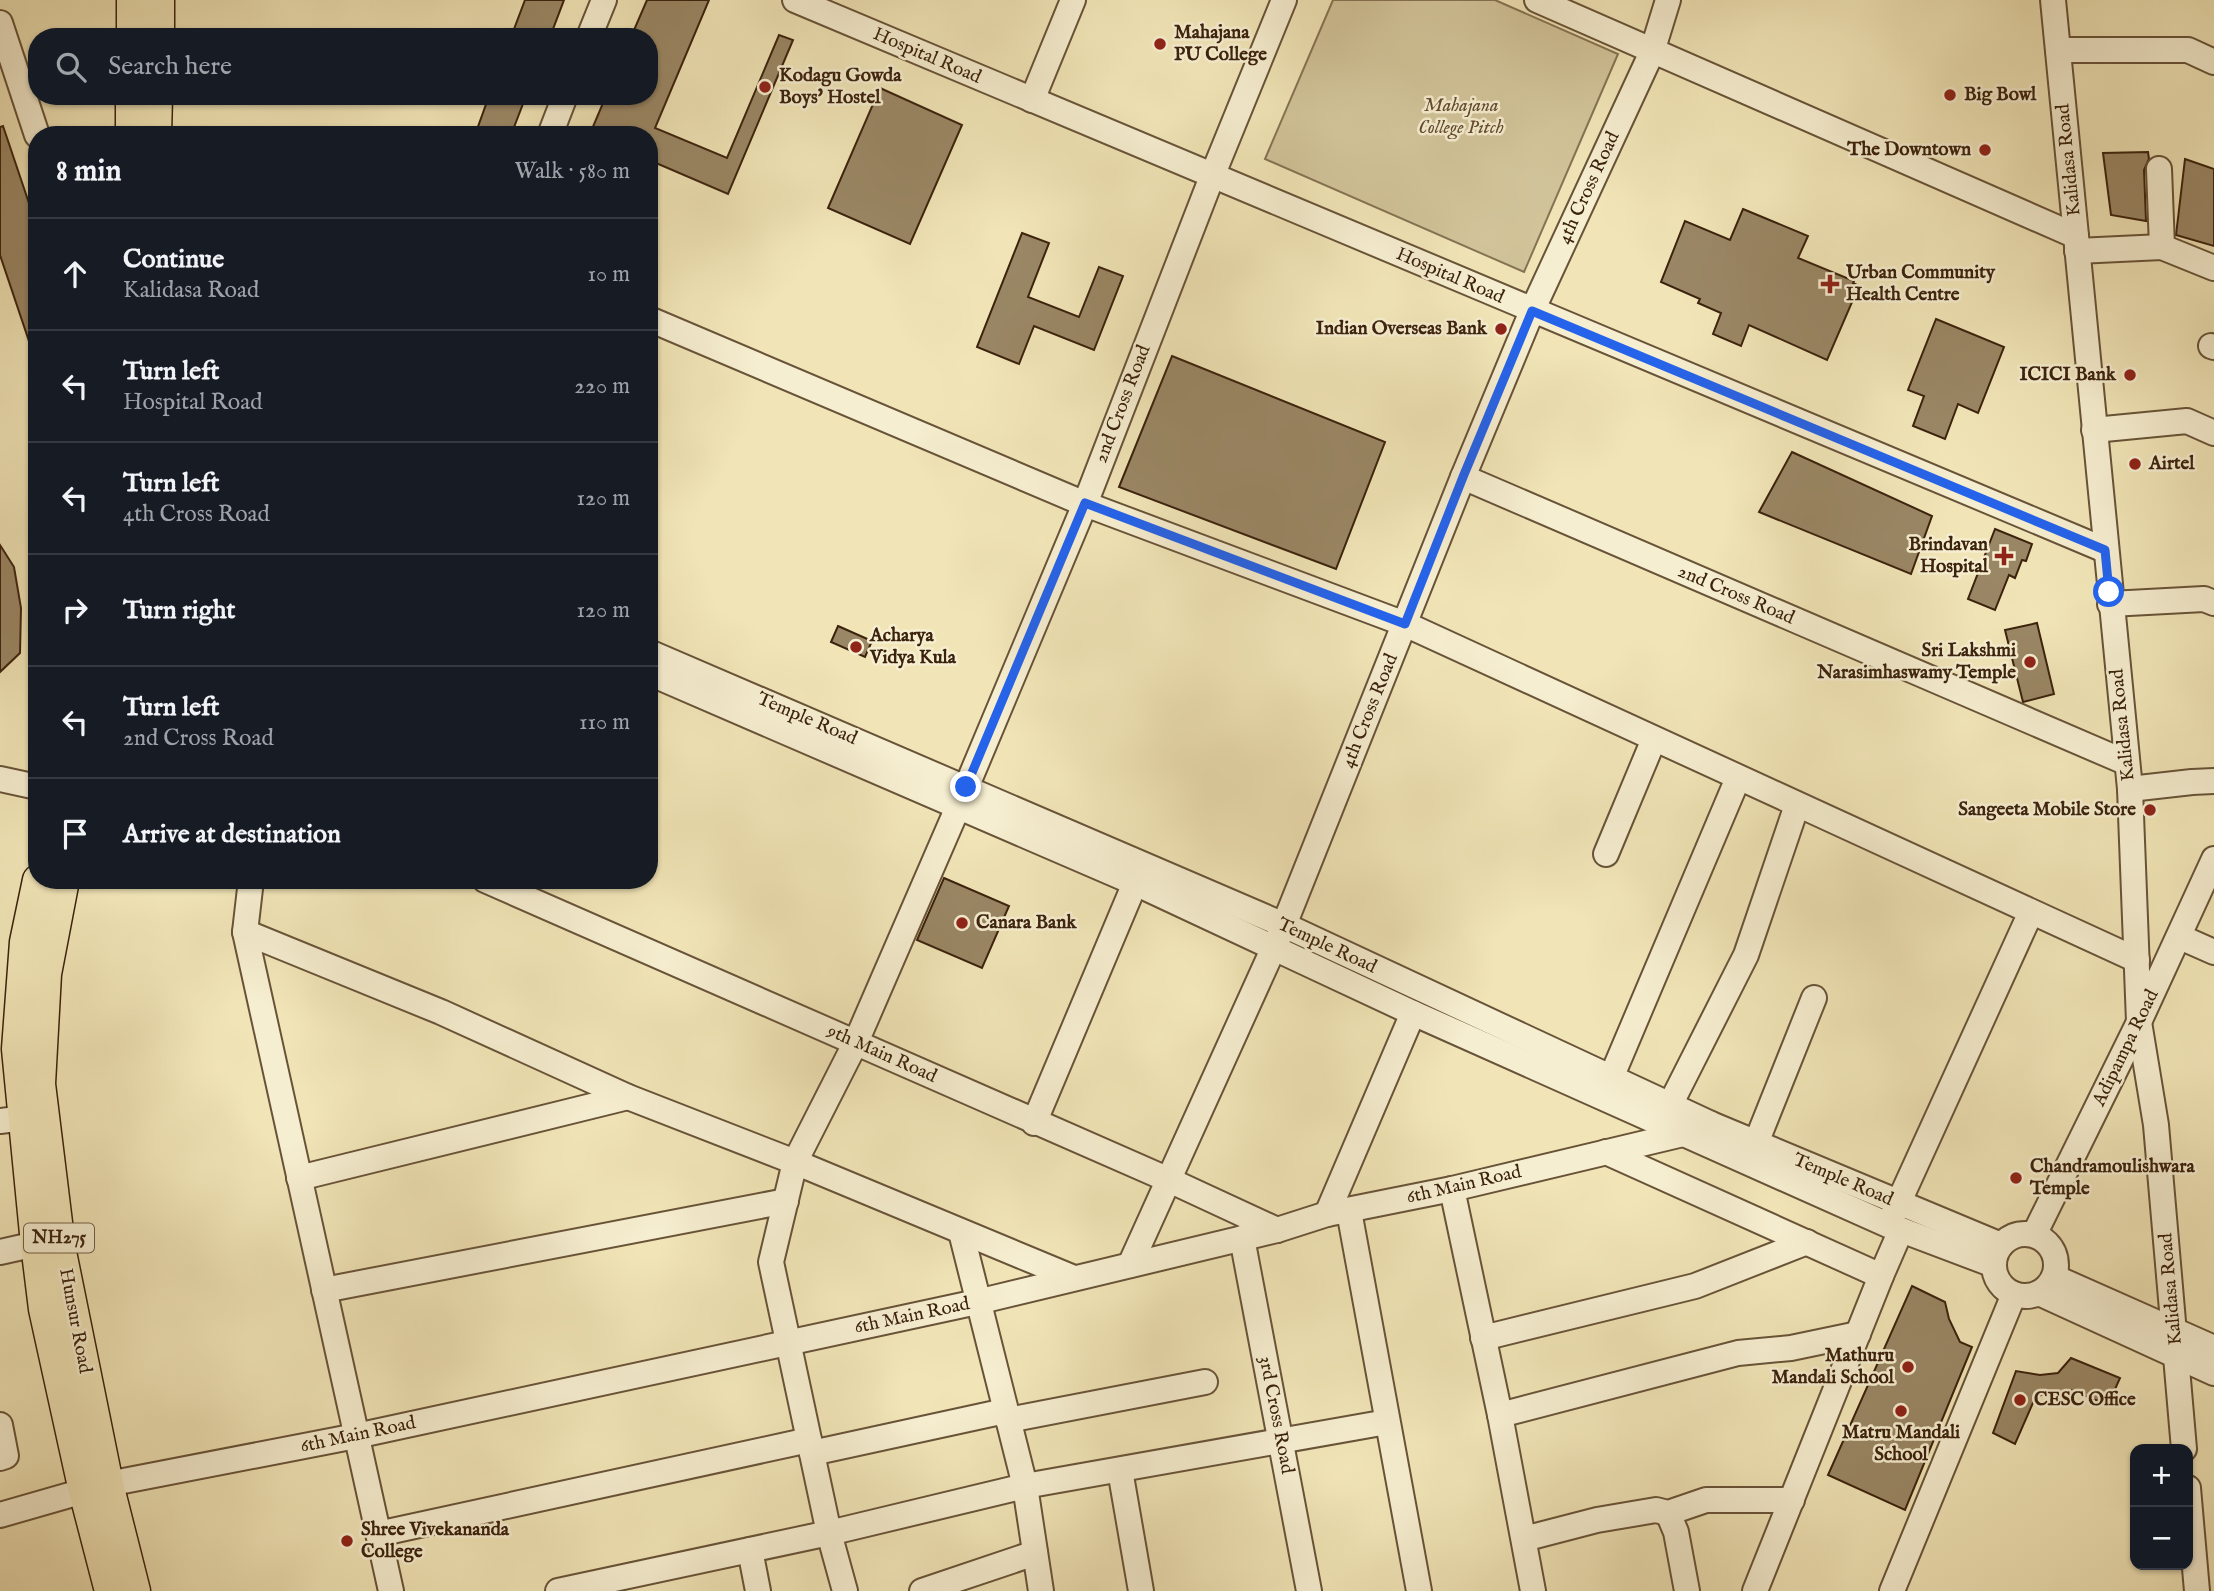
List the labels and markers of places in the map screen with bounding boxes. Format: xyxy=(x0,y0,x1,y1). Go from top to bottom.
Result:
place label: Mahajana PU College xyxy=(1174,21,1267,67)
marker: Mahajana PU College xyxy=(1152,36,1168,52)
place label: Kodagu Gowda Boys' Hostel xyxy=(779,64,902,110)
marker: Kodagu Gowda Boys' Hostel xyxy=(757,79,773,95)
place label: Big Bowl xyxy=(1964,83,2037,107)
marker: Big Bowl xyxy=(1942,87,1958,103)
place label: The Downtown xyxy=(1846,138,1971,162)
marker: The Downtown xyxy=(1977,142,1993,158)
place label: Urban Community Health Centre xyxy=(1845,261,1996,307)
marker: Urban Community Health Centre xyxy=(1820,274,1840,294)
place label: Indian Overseas Bank xyxy=(1316,317,1488,341)
marker: Indian Overseas Bank xyxy=(1493,321,1509,337)
place label: ICICI Bank xyxy=(2019,363,2117,387)
marker: ICICI Bank xyxy=(2122,367,2138,383)
place label: Airtel xyxy=(2148,452,2195,476)
marker: Airtel xyxy=(2127,456,2143,472)
place label: Brindavan Hospital xyxy=(1908,533,1989,579)
marker: Brindavan Hospital xyxy=(1994,546,2014,566)
place label: Acharya Vidya Kula xyxy=(869,624,957,670)
marker: Acharya Vidya Kula xyxy=(848,639,864,655)
place label: Sri Lakshmi Narasimhaswamy Temple xyxy=(1816,639,2016,685)
marker: Sri Lakshmi Narasimhaswamy Temple xyxy=(2022,654,2038,670)
place label: Sangeeta Mobile Store xyxy=(1958,798,2136,822)
marker: Sangeeta Mobile Store xyxy=(2142,802,2158,818)
place label: Canara Bank xyxy=(976,911,1077,935)
marker: Canara Bank xyxy=(954,915,970,931)
place label: Chandramoulishwara Temple xyxy=(2029,1155,2195,1201)
marker: Chandramoulishwara Temple xyxy=(2008,1170,2024,1186)
place label: Mathuru Mandali School xyxy=(1771,1344,1895,1390)
marker: Mathuru Mandali School xyxy=(1900,1359,1916,1375)
place label: CESC Office xyxy=(2034,1388,2136,1412)
marker: CESC Office xyxy=(2012,1392,2028,1408)
marker: Matru Mandali School xyxy=(1893,1403,1909,1419)
place label: Matru Mandali School xyxy=(1842,1421,1960,1467)
place label: Shree Vivekananda College xyxy=(361,1518,510,1564)
marker: Shree Vivekananda College xyxy=(339,1533,355,1549)

